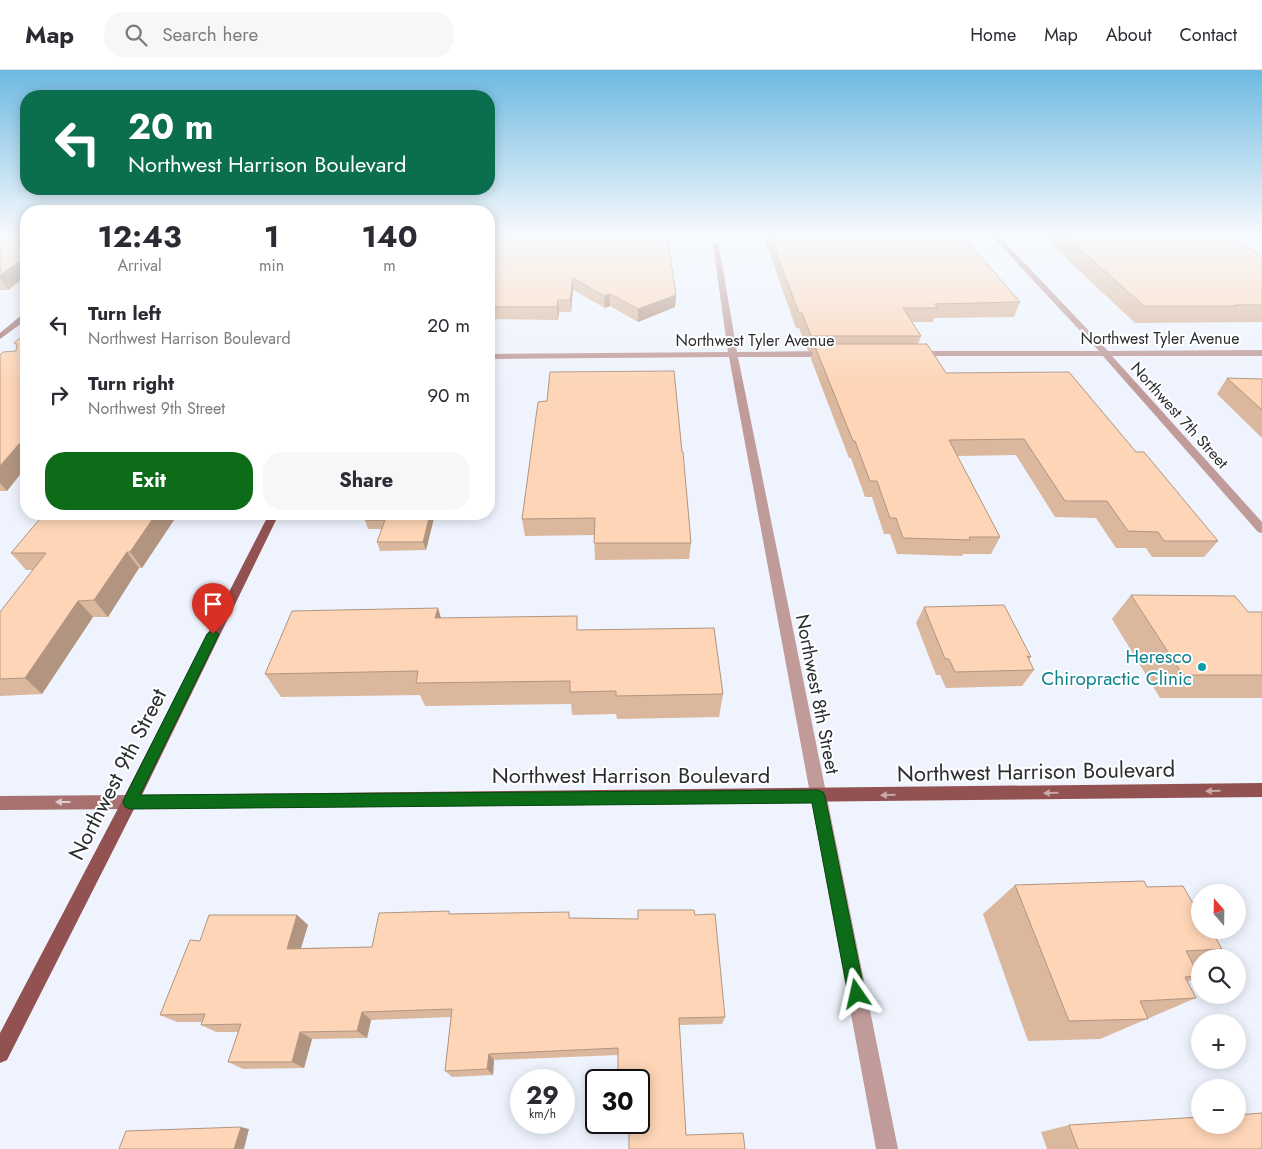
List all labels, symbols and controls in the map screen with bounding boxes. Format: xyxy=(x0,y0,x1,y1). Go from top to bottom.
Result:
search box xyxy=(104,12,454,57)
text: Map xyxy=(25,17,74,52)
icon: search xyxy=(122,21,150,49)
text: Search here xyxy=(162,21,258,48)
text: Home xyxy=(970,22,1016,48)
text: Map xyxy=(1044,22,1078,48)
text: About xyxy=(1106,22,1151,48)
text: Contact xyxy=(1179,22,1237,48)
text: 20 m xyxy=(128,102,213,152)
icon: left xyxy=(45,110,110,175)
text: Northwest Harrison Boulevard xyxy=(128,148,406,180)
text: 12:43 xyxy=(97,215,182,258)
text: 1 xyxy=(264,215,279,258)
text: 140 xyxy=(362,215,418,258)
text: Arrival xyxy=(117,254,162,277)
text: min xyxy=(259,254,284,277)
text: m xyxy=(383,254,396,277)
text: Turn left xyxy=(88,300,161,327)
icon: left xyxy=(45,311,73,339)
text: 20 m xyxy=(427,312,470,339)
text: Northwest Harrison Boulevard xyxy=(88,327,291,350)
street label: Northwest Tyler Avenue xyxy=(1081,327,1239,350)
street label: Northwest Tyler Avenue xyxy=(676,329,834,352)
street label: Northwest 7th Street xyxy=(1125,357,1234,474)
text: Turn right xyxy=(88,370,174,397)
icon: right xyxy=(45,381,73,409)
text: 90 m xyxy=(427,382,470,409)
text: Northwest 9th Street xyxy=(88,397,225,420)
button: Exit xyxy=(45,452,253,510)
button: Share xyxy=(263,452,470,510)
pin xyxy=(192,583,234,634)
icon: arrive xyxy=(199,590,227,618)
street label: Northwest 8th Street xyxy=(789,612,846,777)
place label: Heresco Chiropractic Clinic xyxy=(1041,643,1192,692)
marker: Heresco Chiropractic Clinic xyxy=(1196,661,1208,673)
street label: Northwest 9th Street xyxy=(60,682,174,865)
street label: Northwest Harrison Boulevard xyxy=(897,753,1175,789)
street label: Northwest Harrison Boulevard xyxy=(492,759,770,791)
one-way arrow xyxy=(1205,787,1221,795)
one-way arrow xyxy=(1043,789,1059,797)
one-way arrow xyxy=(880,791,896,799)
one-way arrow xyxy=(55,798,71,806)
north arrow xyxy=(1191,884,1246,939)
map controls xyxy=(1191,884,1246,1134)
button: search xyxy=(1191,949,1246,1004)
position arrow xyxy=(830,967,882,1019)
button: + xyxy=(1191,1014,1246,1069)
speed limit sign: 30 xyxy=(585,1069,650,1134)
text: 29 xyxy=(526,1077,559,1113)
button: − xyxy=(1191,1079,1246,1134)
text: km/h xyxy=(529,1105,556,1123)

